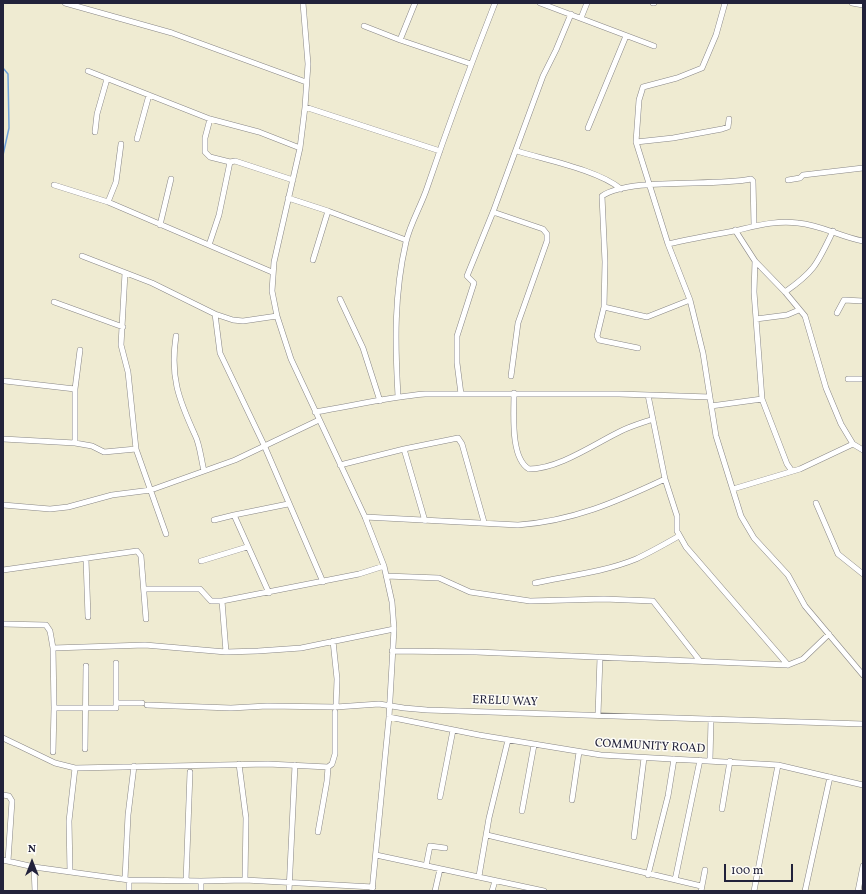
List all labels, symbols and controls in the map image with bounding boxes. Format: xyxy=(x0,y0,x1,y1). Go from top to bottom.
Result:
street label: ERELU WAY xyxy=(472,694,538,710)
street label: COMMUNITY ROAD xyxy=(594,737,706,757)
north arrow xyxy=(12,842,52,882)
text: N xyxy=(28,842,36,857)
scale bar xyxy=(726,856,795,882)
text: 100 m xyxy=(731,863,763,879)

